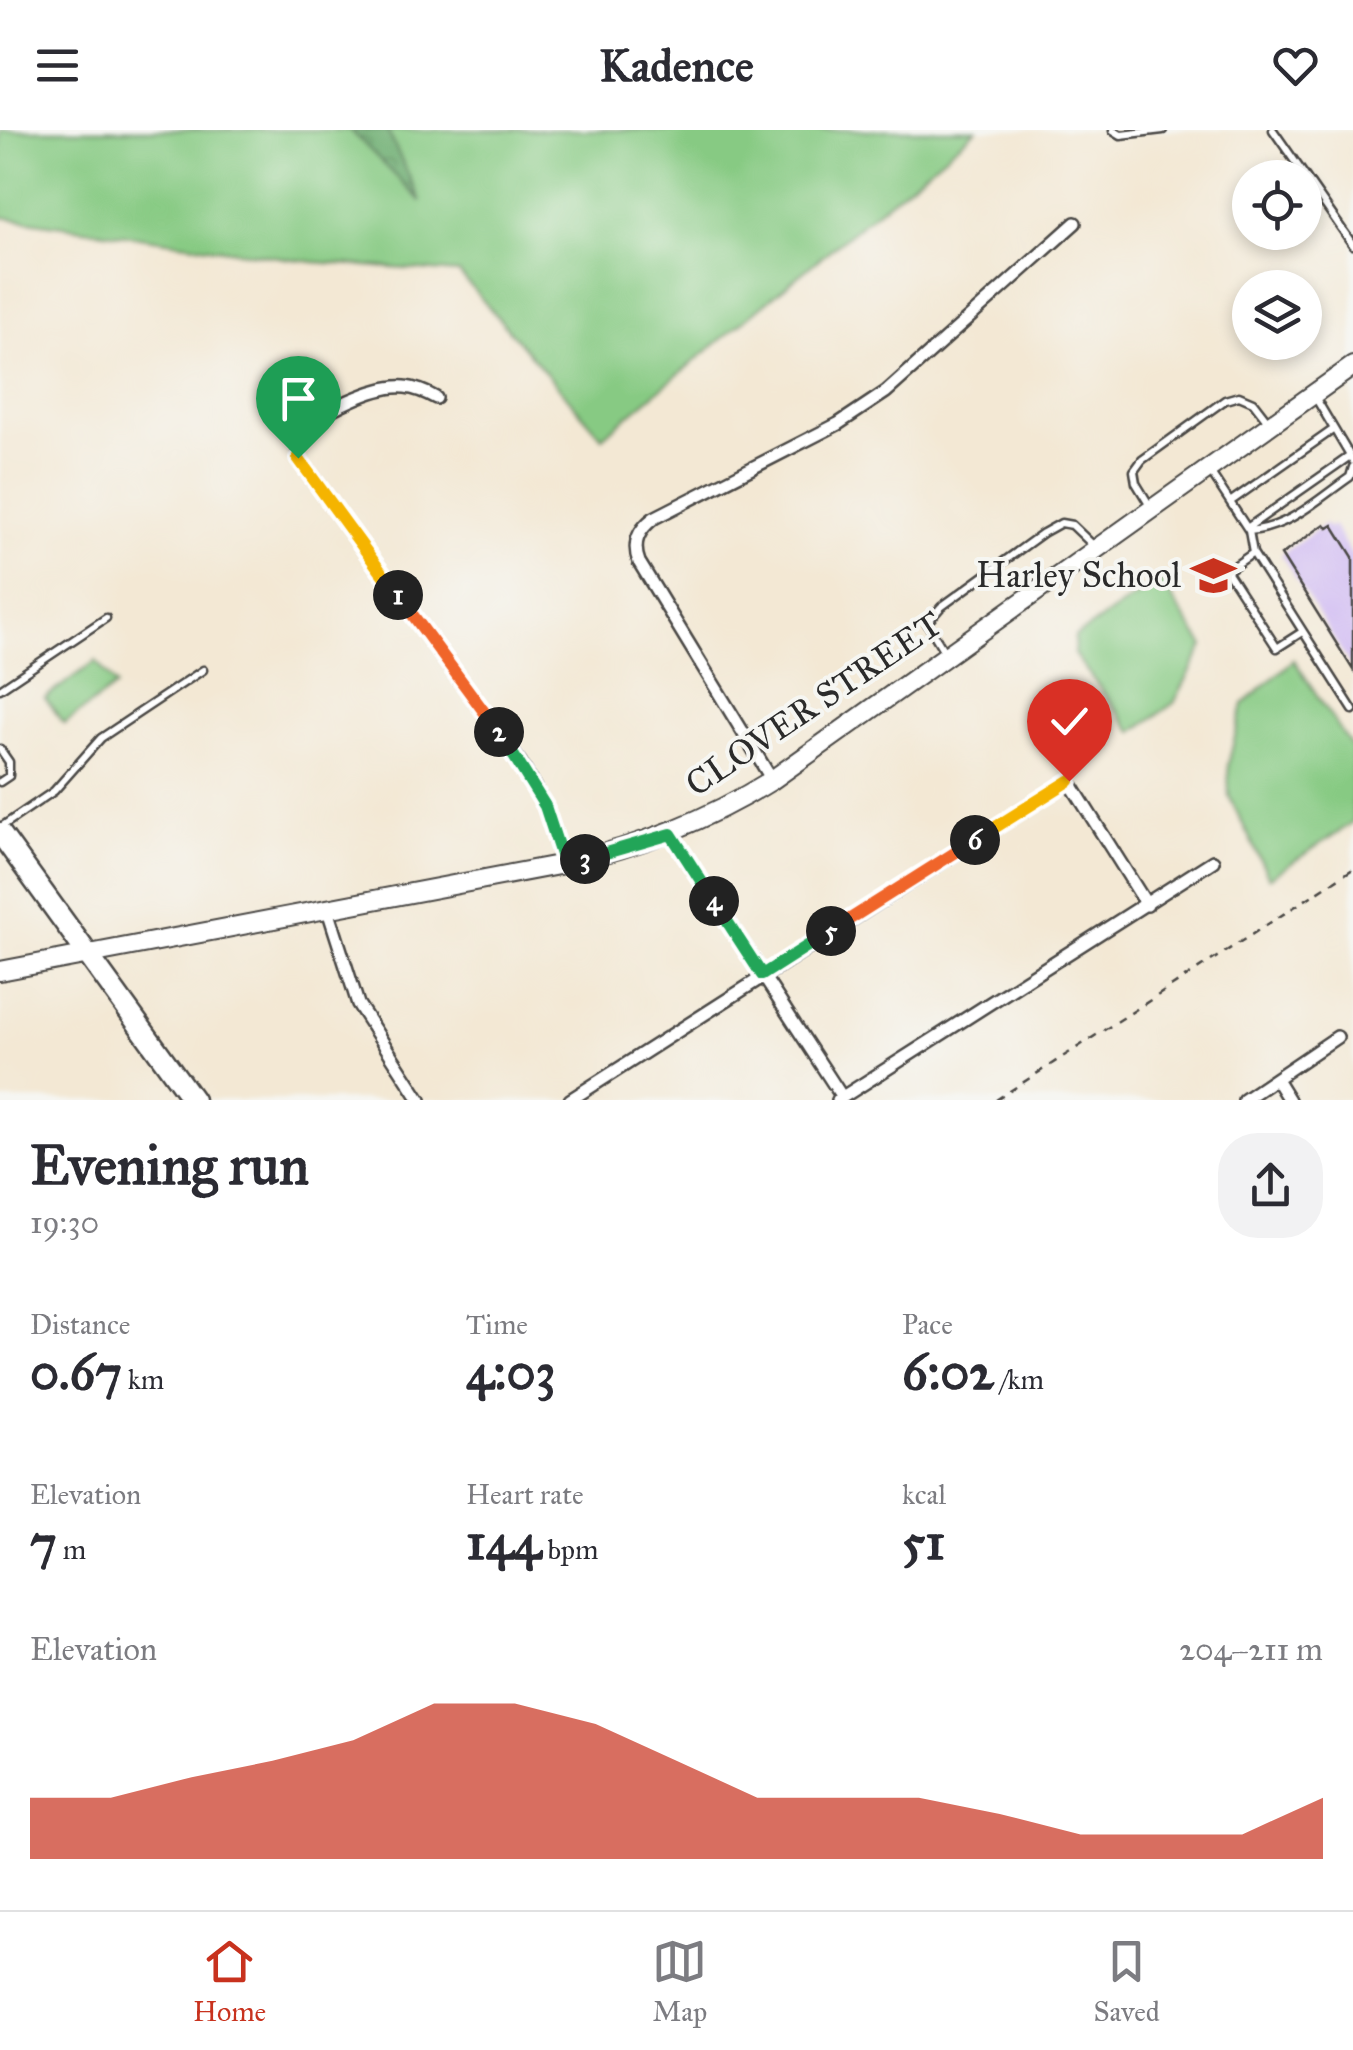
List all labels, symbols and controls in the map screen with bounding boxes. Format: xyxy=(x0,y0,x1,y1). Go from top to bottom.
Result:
icon: menu xyxy=(30,38,85,93)
text: Kadence xyxy=(599,38,754,93)
icon: heart xyxy=(1268,38,1323,93)
map controls xyxy=(1232,160,1322,360)
button: locate xyxy=(1232,160,1322,250)
button: layers xyxy=(1232,270,1322,360)
pin xyxy=(256,356,341,459)
icon: arrive xyxy=(271,371,326,426)
school or university icon: Harley School xyxy=(1190,551,1238,599)
place label: Harley School xyxy=(976,554,1182,597)
pin: 1 xyxy=(373,570,423,620)
text: 1 xyxy=(392,577,404,612)
street label: CLOVER STREET xyxy=(678,602,950,806)
pin xyxy=(1027,679,1112,782)
icon: check xyxy=(1042,694,1097,749)
pin: 2 xyxy=(474,707,524,757)
text: 2 xyxy=(492,714,506,749)
pin: 6 xyxy=(950,815,1000,865)
text: 6 xyxy=(968,822,982,857)
pin: 3 xyxy=(560,834,610,884)
text: 3 xyxy=(579,841,591,876)
pin: 4 xyxy=(689,876,739,926)
text: 4 xyxy=(706,883,722,918)
pin: 5 xyxy=(806,906,856,956)
text: 5 xyxy=(824,913,838,948)
text: Evening run xyxy=(30,1132,309,1199)
button: share xyxy=(1218,1133,1323,1238)
text: 19:30 xyxy=(30,1203,99,1242)
text: Distance xyxy=(30,1307,130,1342)
text: Time xyxy=(466,1307,528,1342)
text: Pace xyxy=(902,1307,953,1342)
text: 0.67 xyxy=(30,1342,122,1403)
text: 4:03 xyxy=(466,1342,556,1403)
text: 6:02 xyxy=(902,1342,994,1403)
text: km xyxy=(122,1362,164,1397)
text: /km xyxy=(994,1362,1044,1397)
text: Elevation xyxy=(30,1477,141,1512)
text: Heart rate xyxy=(466,1477,584,1512)
text: kcal xyxy=(902,1477,946,1512)
text: 7 xyxy=(30,1512,57,1573)
text: 144 xyxy=(466,1512,541,1573)
text: 51 xyxy=(902,1512,945,1573)
text: m xyxy=(57,1532,86,1567)
text: bpm xyxy=(541,1532,599,1567)
text: Elevation xyxy=(30,1630,157,1669)
text: 204–211 m xyxy=(1179,1630,1323,1669)
tab: Home xyxy=(193,1934,266,2029)
tab: Map xyxy=(652,1934,707,2029)
tab: Saved xyxy=(1093,1934,1160,2029)

